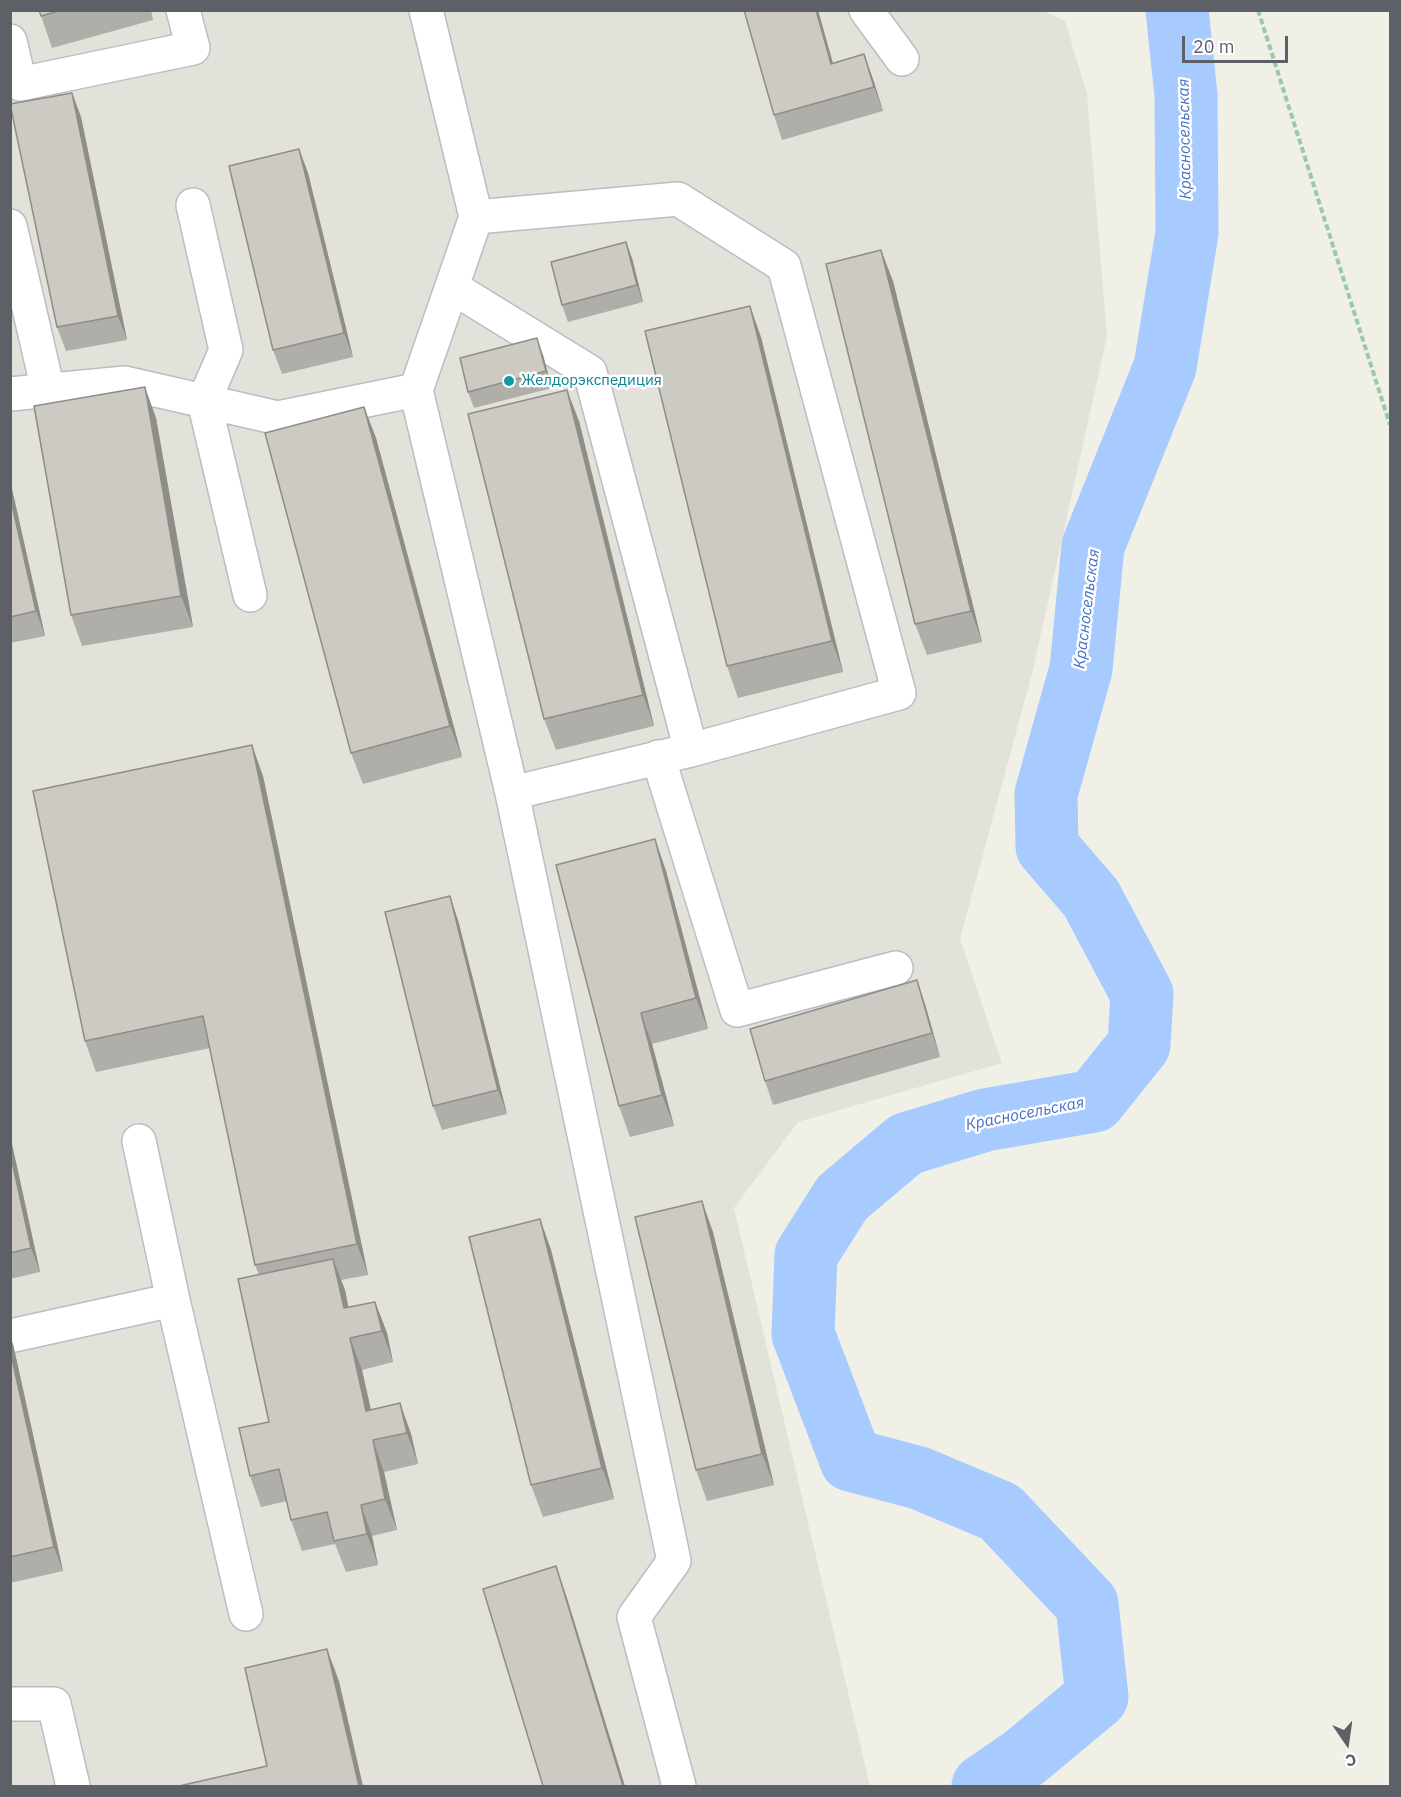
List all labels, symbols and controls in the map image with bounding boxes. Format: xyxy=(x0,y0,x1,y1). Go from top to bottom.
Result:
scale bar xyxy=(1185,24,1292,62)
text: 20 m xyxy=(1193,35,1235,58)
water label: Красносельская xyxy=(1174,79,1196,199)
place label: Желдорэкспедиция xyxy=(521,372,662,390)
marker: Желдорэкспедиция xyxy=(502,374,516,388)
water label: Красносельская xyxy=(1070,548,1104,670)
water label: Красносельская xyxy=(964,1093,1086,1135)
north arrow xyxy=(1317,1713,1377,1773)
text: С xyxy=(1344,1750,1358,1771)

